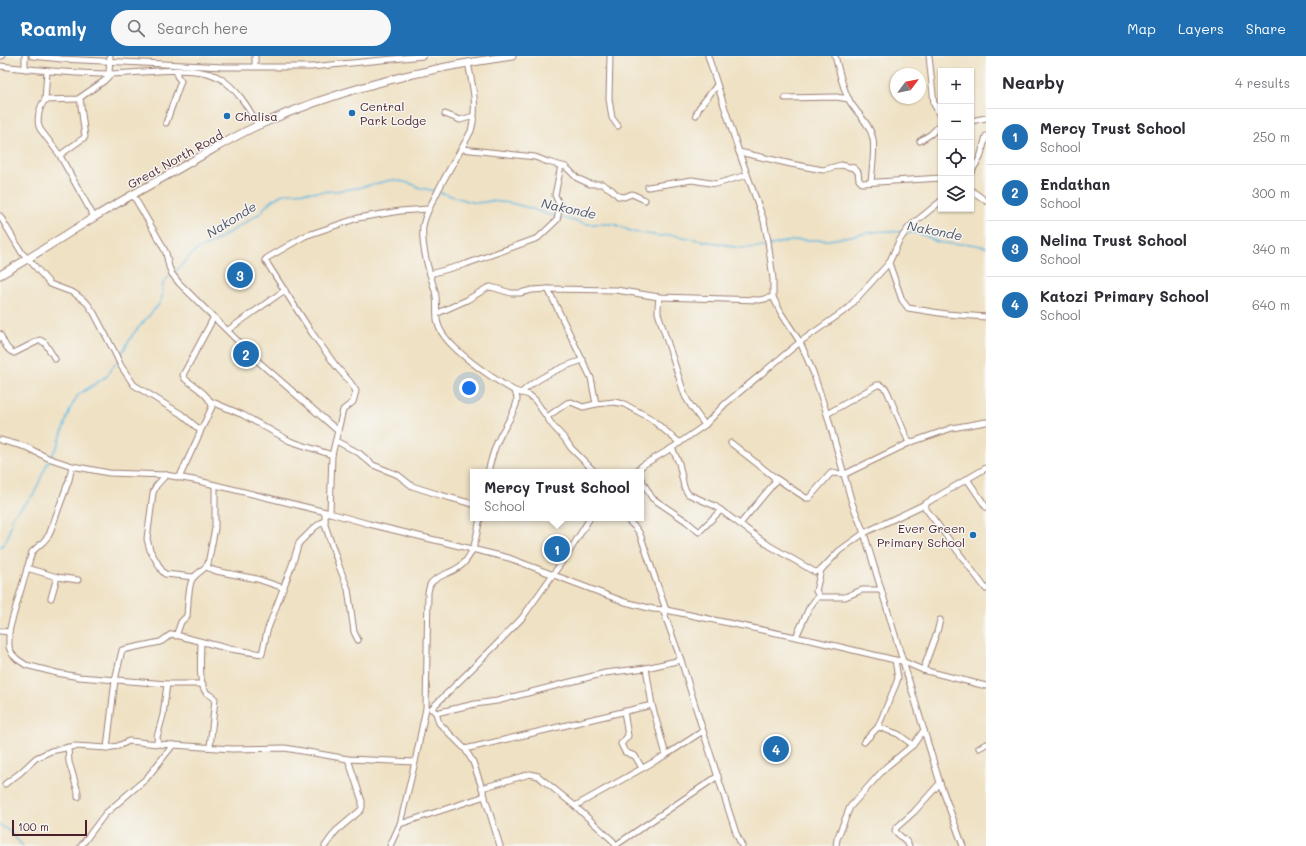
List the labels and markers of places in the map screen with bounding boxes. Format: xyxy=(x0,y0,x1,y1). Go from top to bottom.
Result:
place label: Central Park Lodge xyxy=(360,98,426,128)
place label: Chalisa xyxy=(235,108,278,124)
marker: Central Park Lodge xyxy=(347,108,357,118)
marker: Chalisa xyxy=(222,111,232,121)
pin: 3 xyxy=(227,260,253,290)
pin: 2 xyxy=(233,339,259,369)
place label: Ever Green Primary School xyxy=(877,520,965,550)
marker: Ever Green Primary School xyxy=(968,530,978,540)
pin: 1 xyxy=(544,534,570,564)
pin: 4 xyxy=(763,734,789,764)

